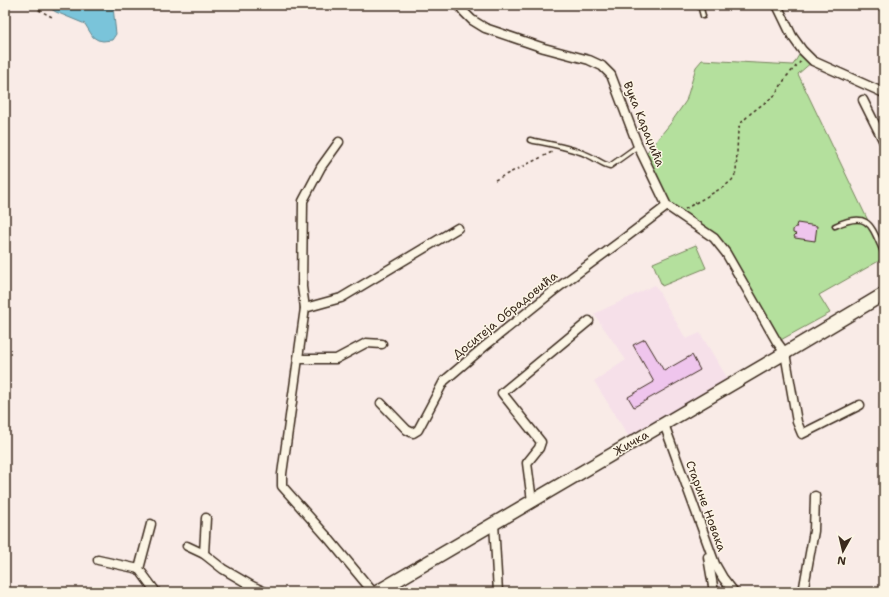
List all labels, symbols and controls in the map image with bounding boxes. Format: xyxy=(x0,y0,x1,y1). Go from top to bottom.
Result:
street label: Вука Караџића xyxy=(620,79,669,169)
street label: Доситеја Обрадовића xyxy=(449,267,561,362)
street label: Жичка xyxy=(611,426,652,459)
street label: Старине Новака xyxy=(682,458,730,554)
north arrow xyxy=(823,531,863,571)
text: N xyxy=(836,552,847,568)

